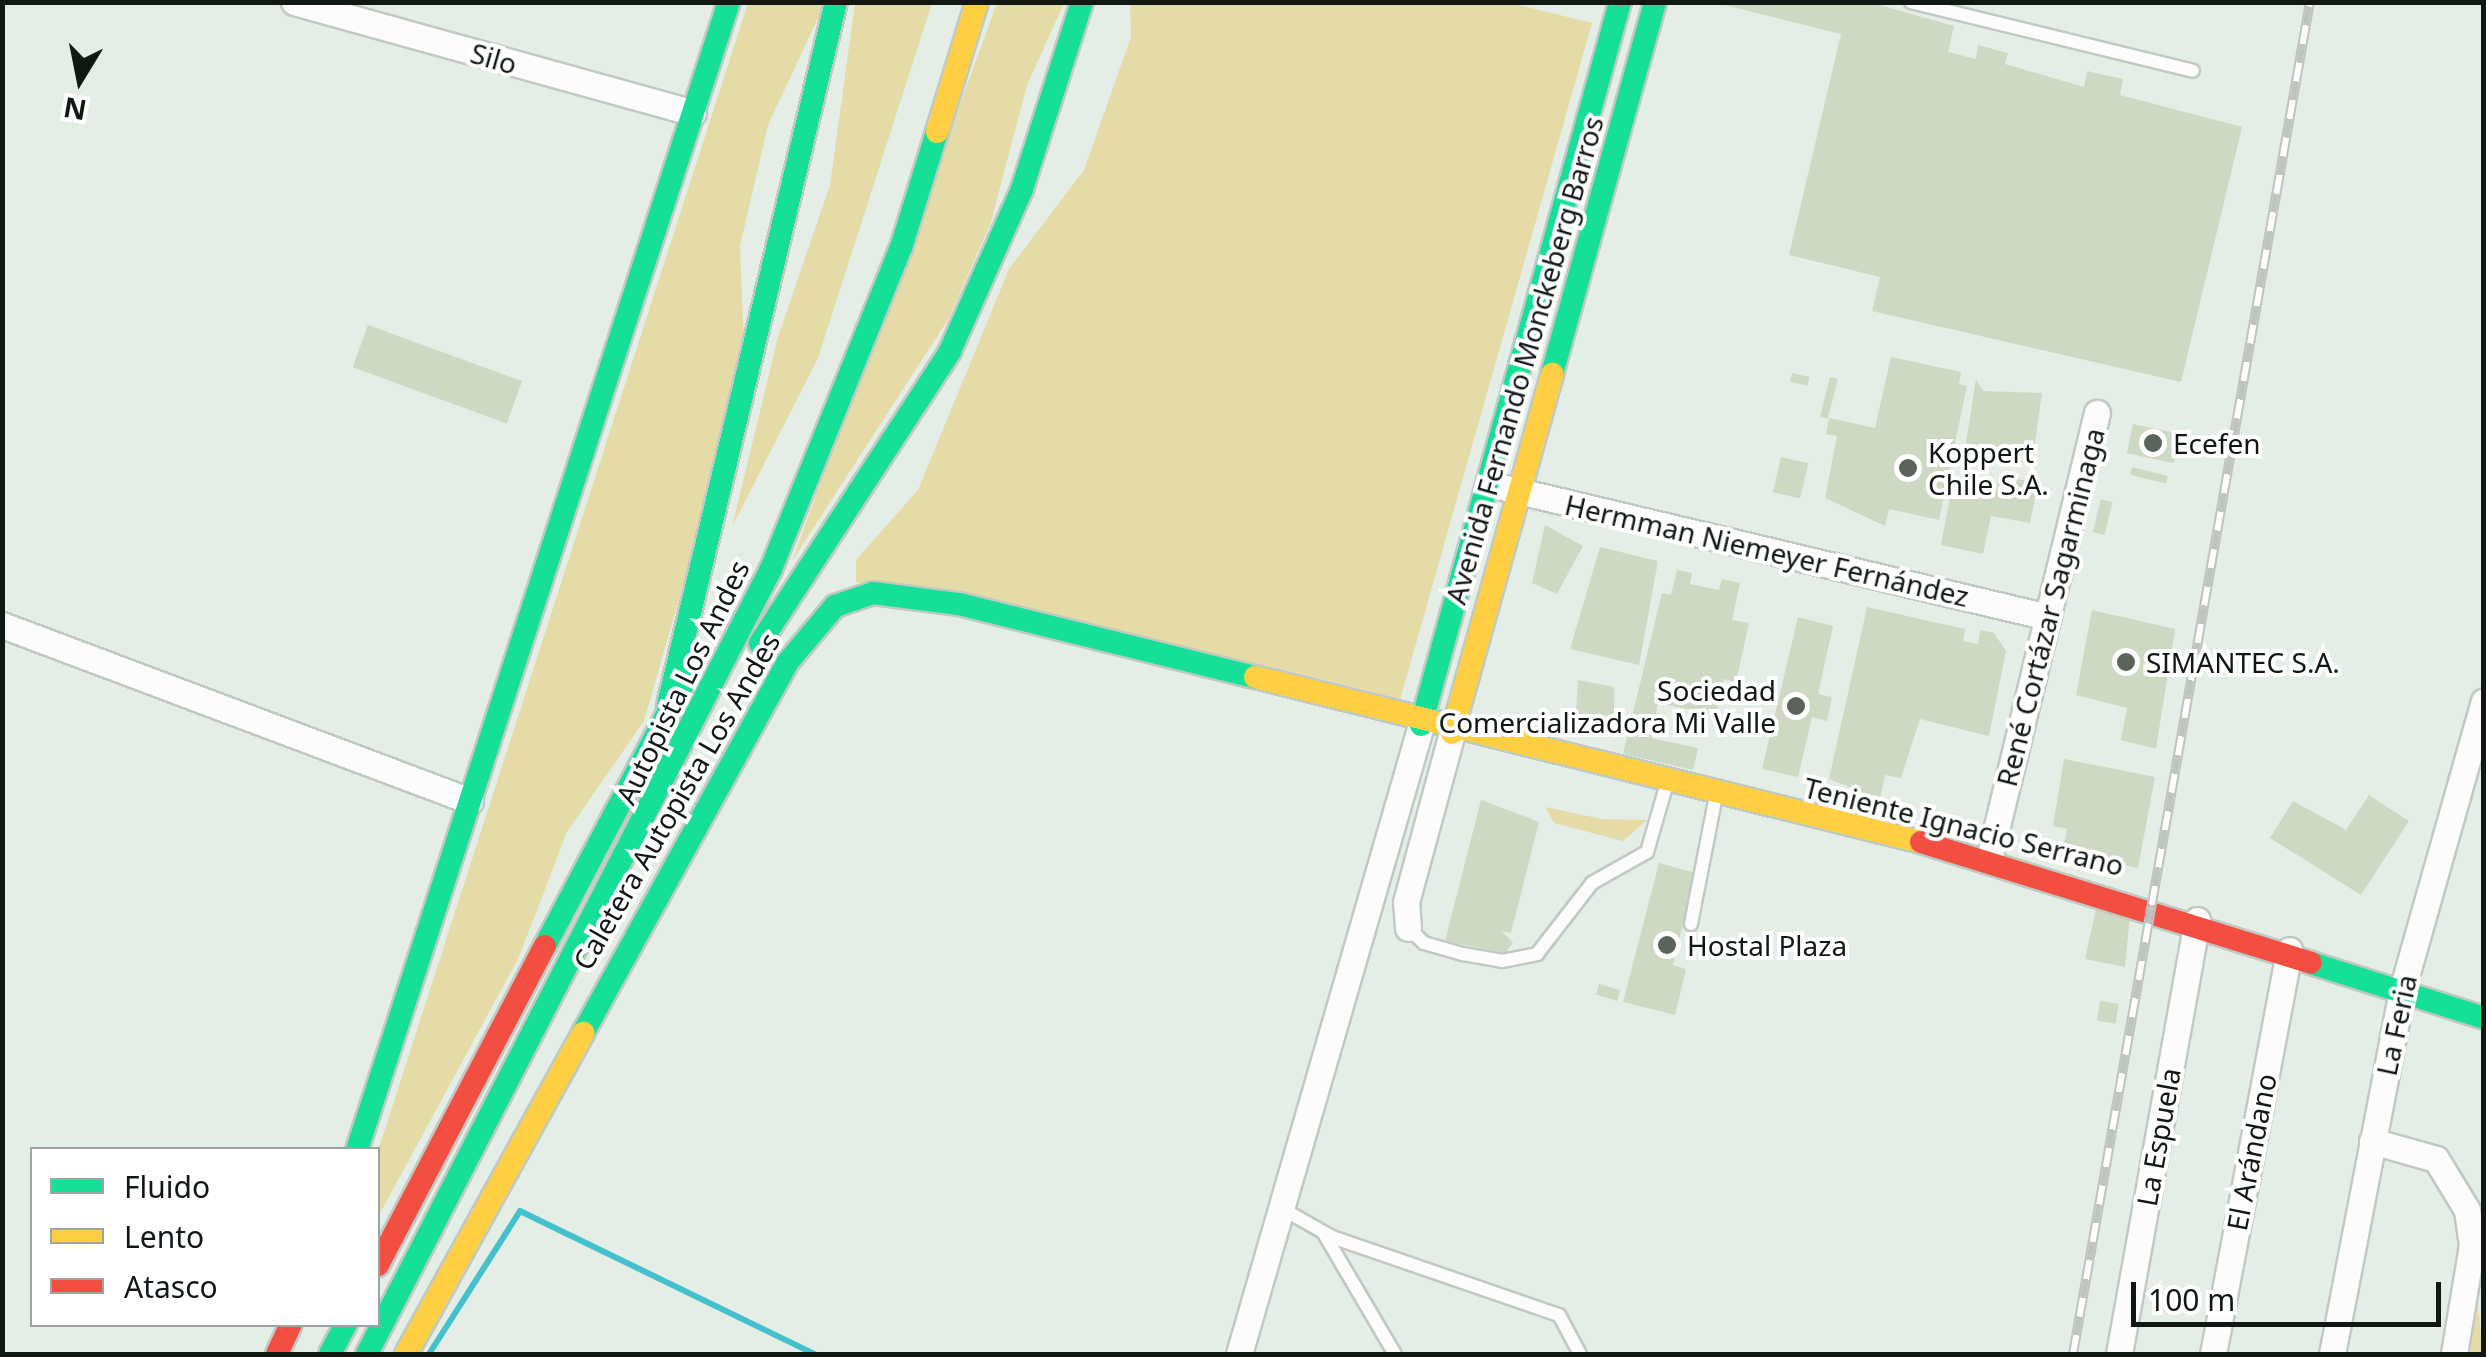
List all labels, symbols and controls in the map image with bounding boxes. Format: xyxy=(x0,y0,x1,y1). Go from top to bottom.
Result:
north arrow xyxy=(30,30,130,130)
street label: Silo xyxy=(467,35,521,81)
text: N xyxy=(60,89,89,130)
street label: Avenida Fernando Monckeberg Barros xyxy=(1438,112,1610,608)
street label: René Cortázar Sagarminaga xyxy=(1989,424,2111,790)
place label: Ecefen xyxy=(2173,426,2261,460)
marker: Ecefen xyxy=(2142,432,2164,454)
place label: Koppert Chile S.A. xyxy=(1928,435,2049,501)
marker: Koppert Chile S.A. xyxy=(1897,457,1919,479)
street label: Hermman Niemeyer Fernández xyxy=(1562,487,1972,613)
street label: Autopista Los Andes xyxy=(608,555,756,809)
street label: Caletera Autopista Los Andes xyxy=(566,627,786,975)
place label: SIMANTEC S.A. xyxy=(2146,645,2340,679)
marker: SIMANTEC S.A. xyxy=(2115,651,2137,673)
place label: Sociedad Comercializadora Mi Valle xyxy=(1438,673,1776,739)
marker: Sociedad Comercializadora Mi Valle xyxy=(1785,695,1807,717)
street label: Teniente Ignacio Serrano xyxy=(1801,770,2127,882)
place label: Hostal Plaza xyxy=(1687,928,1847,962)
marker: Hostal Plaza xyxy=(1656,934,1678,956)
street label: La Feria xyxy=(2369,971,2423,1079)
street label: La Espuela xyxy=(2129,1065,2187,1209)
street label: El Arándano xyxy=(2219,1071,2283,1233)
legend xyxy=(30,1147,380,1327)
text: Fluido xyxy=(124,1166,210,1207)
text: Lento xyxy=(124,1216,204,1257)
scale bar xyxy=(2136,1262,2446,1324)
text: Atasco xyxy=(124,1266,218,1307)
text: 100 m xyxy=(2148,1279,2235,1320)

